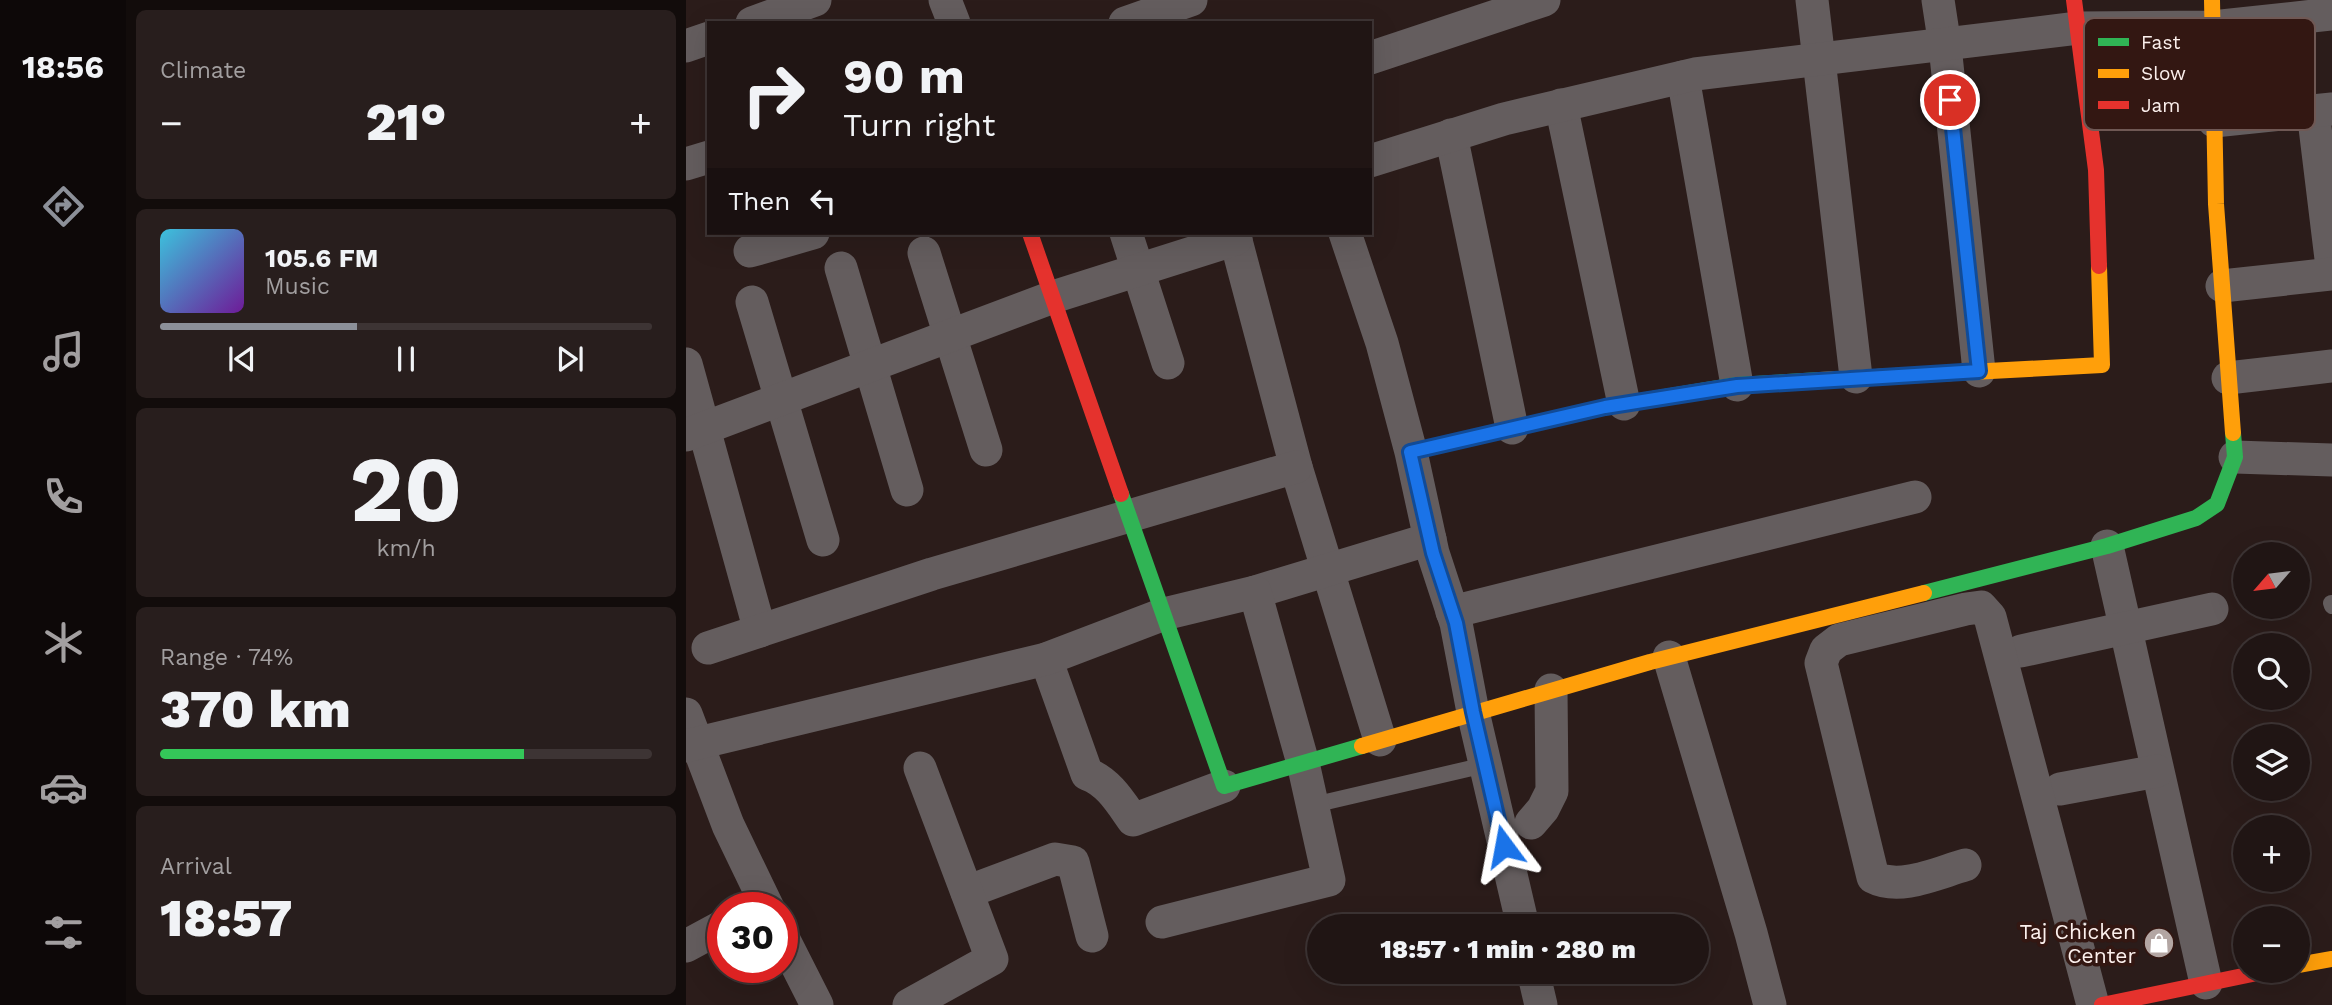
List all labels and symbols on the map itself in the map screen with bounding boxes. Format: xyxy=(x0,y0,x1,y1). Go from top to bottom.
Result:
legend xyxy=(2084,18,2315,130)
text: Fast xyxy=(2141,31,2180,54)
text: Slow xyxy=(2141,62,2186,85)
pin xyxy=(1920,70,1980,130)
text: Jam xyxy=(2141,94,2180,117)
north arrow xyxy=(2233,542,2310,620)
position arrow xyxy=(1467,809,1541,883)
speed limit sign: 30 xyxy=(707,892,798,983)
place label: Taj Chicken Center xyxy=(2019,919,2136,968)
shop icon: Taj Chicken Center xyxy=(2142,926,2176,960)

